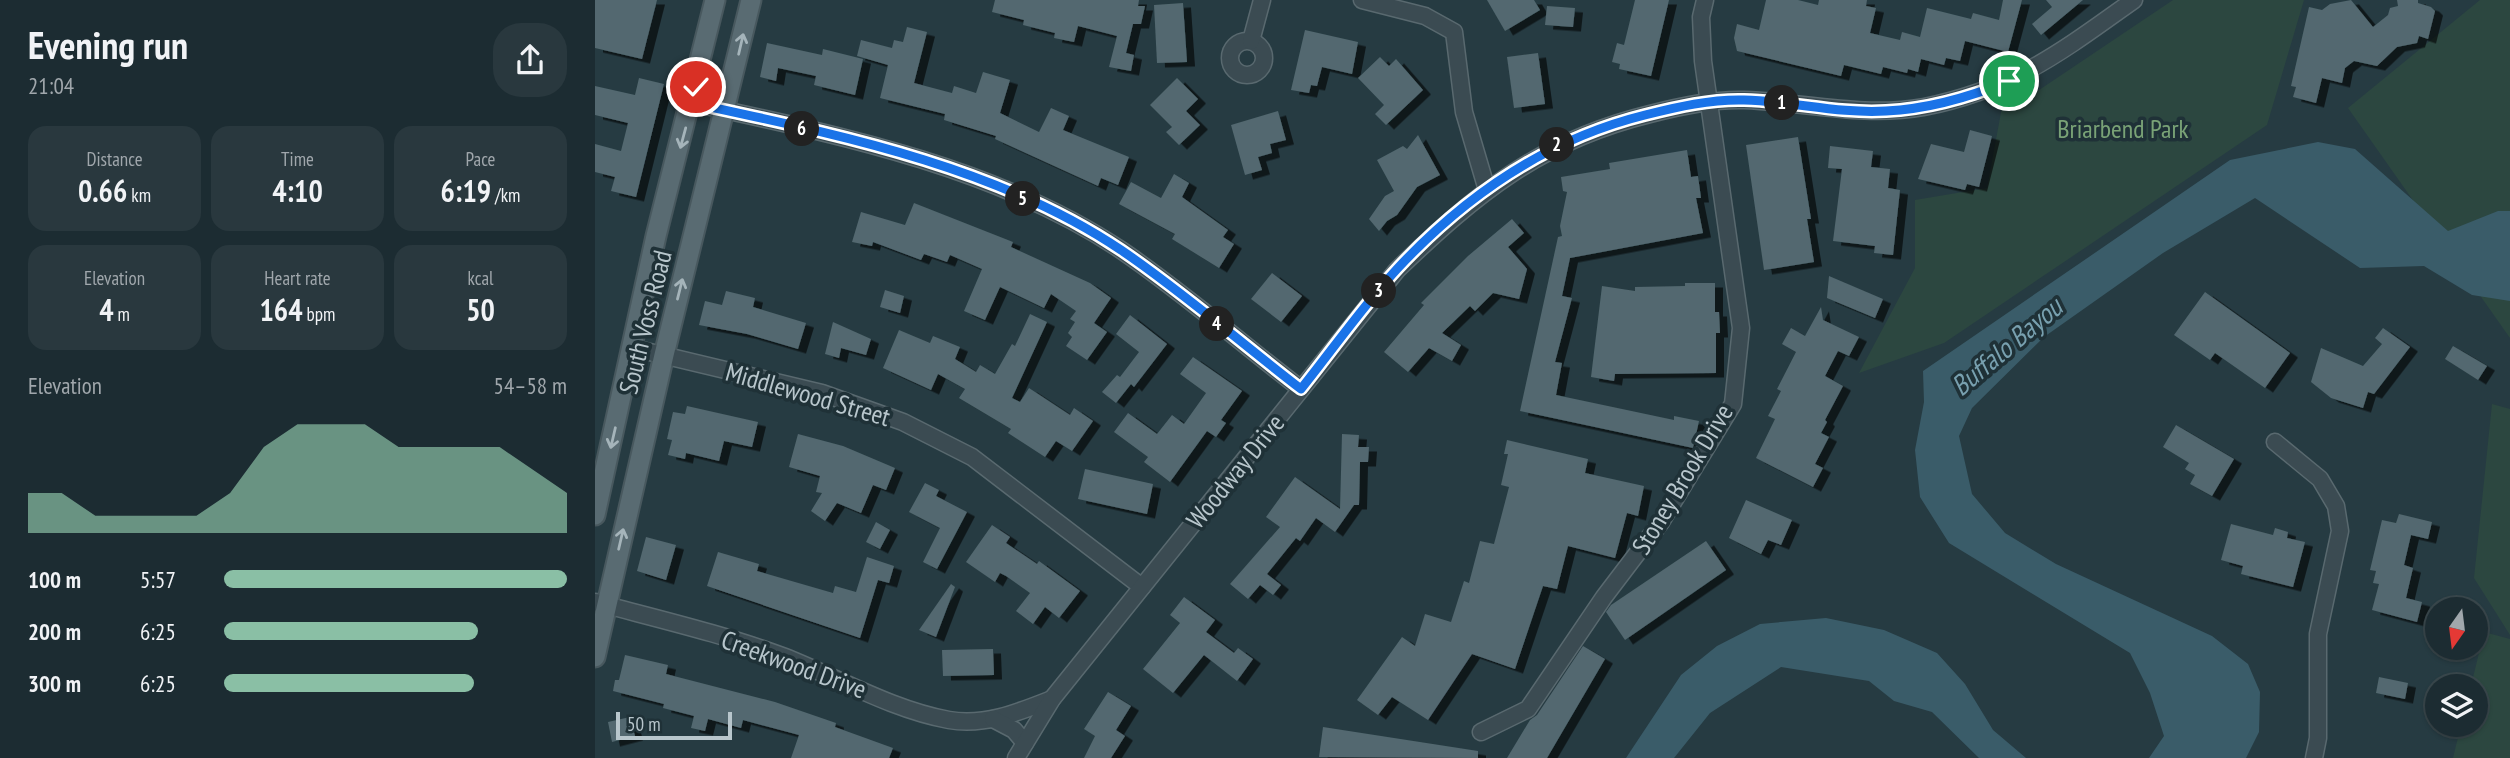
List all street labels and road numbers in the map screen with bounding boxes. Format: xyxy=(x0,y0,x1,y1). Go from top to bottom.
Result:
street label: South Voss Road xyxy=(611,247,679,397)
street label: Middlewood Street xyxy=(722,355,894,433)
street label: Stoney Brook Drive xyxy=(1624,398,1740,560)
street label: Woodway Drive xyxy=(1179,407,1291,535)
street label: Creekwood Drive xyxy=(717,623,871,705)

